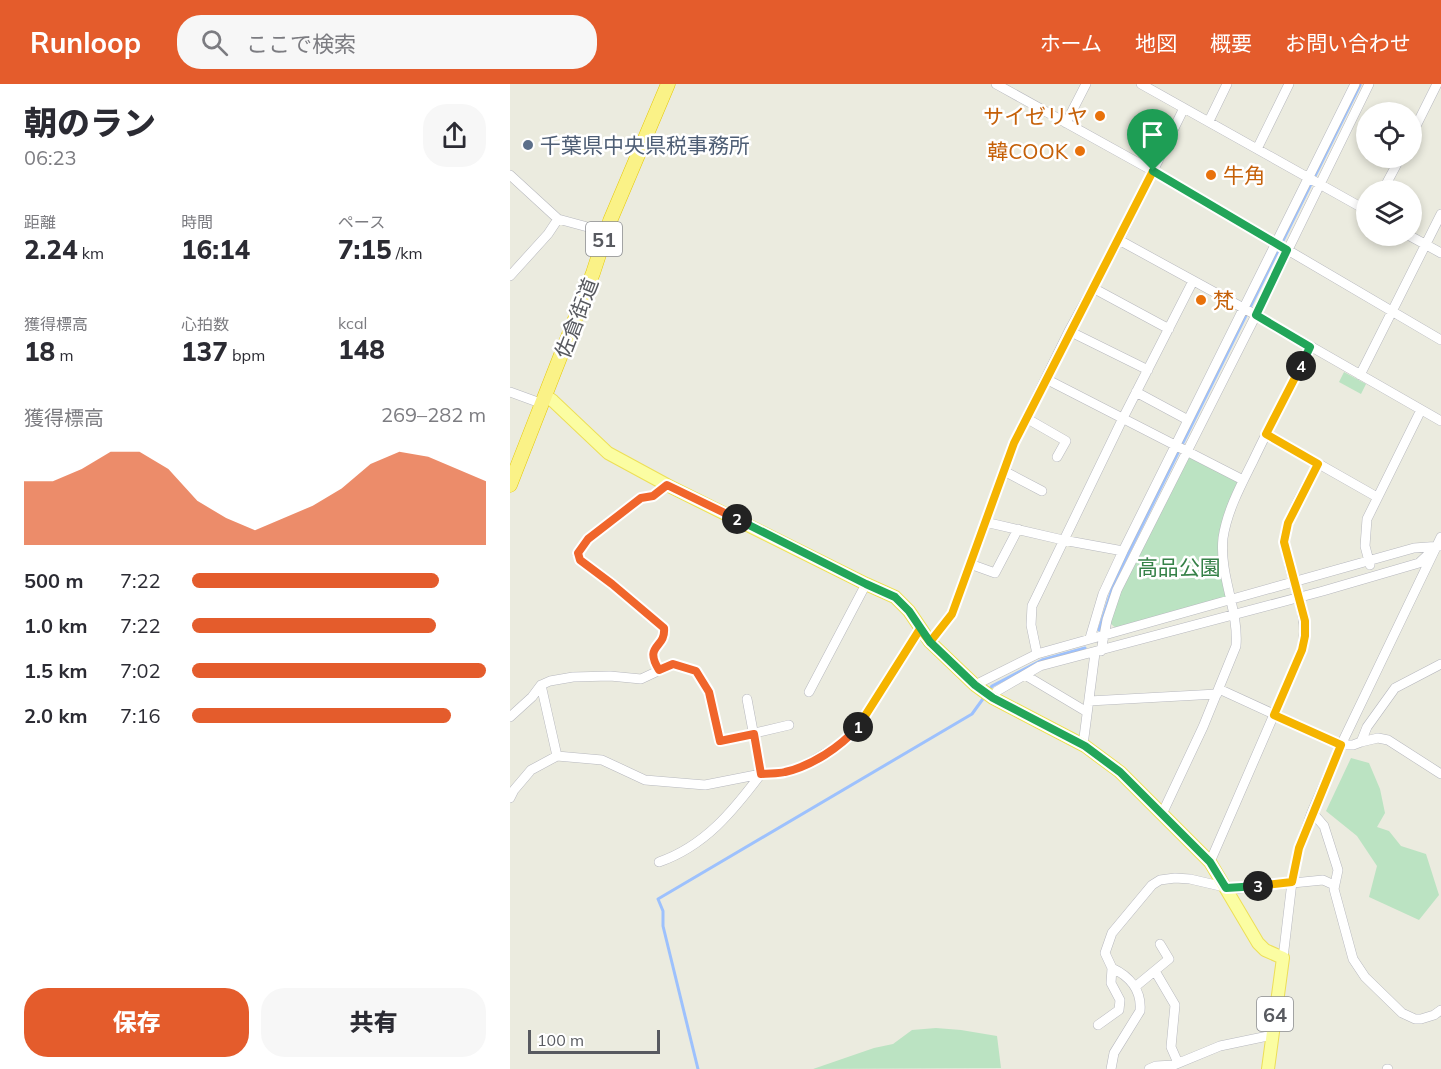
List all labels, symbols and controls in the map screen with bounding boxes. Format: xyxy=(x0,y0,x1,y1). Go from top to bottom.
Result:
search box xyxy=(177,15,597,69)
text: Runloop xyxy=(30,25,141,60)
icon: search xyxy=(198,26,231,59)
text: ここで検索 xyxy=(246,30,356,58)
text: ホーム xyxy=(1040,30,1102,56)
text: 地図 xyxy=(1135,30,1177,56)
text: 概要 xyxy=(1210,30,1252,56)
text: お問い合わせ xyxy=(1285,30,1411,56)
text: 朝のラン xyxy=(24,102,156,143)
map controls xyxy=(1356,102,1422,246)
button: locate xyxy=(1356,102,1422,168)
place label: サイゼリヤ xyxy=(983,103,1088,129)
button: share xyxy=(423,104,486,167)
marker: サイゼリヤ xyxy=(1093,109,1107,123)
pin xyxy=(1127,109,1178,171)
icon: arrive xyxy=(1136,118,1169,151)
place label: 千葉県中央県税事務所 xyxy=(540,132,750,158)
marker: 千葉県中央県税事務所 xyxy=(521,138,535,152)
place label: 韓COOK xyxy=(987,138,1069,164)
marker: 韓COOK xyxy=(1073,144,1087,158)
text: 06:23 xyxy=(24,145,77,170)
place label: 牛角 xyxy=(1223,162,1265,188)
marker: 牛角 xyxy=(1204,168,1218,182)
button: layers xyxy=(1356,180,1422,246)
text: 距離 xyxy=(24,212,56,232)
text: 時間 xyxy=(181,212,213,232)
text: ペース xyxy=(338,212,385,232)
road number: 51 xyxy=(586,222,622,256)
text: 2.24 xyxy=(24,233,78,266)
text: 16:14 xyxy=(181,233,250,266)
text: 7:15 xyxy=(338,233,392,266)
text: km xyxy=(78,243,104,263)
text: /km xyxy=(392,243,423,263)
street label: 佐倉街道 xyxy=(549,274,603,362)
place label: 梵 xyxy=(1213,287,1234,313)
marker: 梵 xyxy=(1194,293,1208,307)
text: kcal xyxy=(338,313,367,333)
text: 獲得標高 xyxy=(24,314,88,334)
text: 心拍数 xyxy=(181,314,229,334)
text: 148 xyxy=(338,333,385,366)
text: 18 xyxy=(24,335,55,368)
text: 137 xyxy=(181,335,228,368)
text: m xyxy=(55,345,73,365)
text: bpm xyxy=(228,345,265,365)
pin: 4 xyxy=(1286,351,1316,381)
text: 4 xyxy=(1296,356,1306,376)
text: 269–282 m xyxy=(381,402,486,427)
text: 獲得標高 xyxy=(24,405,104,430)
pin: 2 xyxy=(722,504,752,534)
text: 2 xyxy=(732,509,742,529)
park label: 高品公園 xyxy=(1137,554,1221,580)
text: 500 m xyxy=(24,568,83,593)
text: 7:22 xyxy=(120,568,161,593)
text: 1.0 km xyxy=(24,613,87,638)
text: 7:22 xyxy=(120,613,161,638)
text: 1.5 km xyxy=(24,658,87,683)
text: 7:02 xyxy=(120,658,161,683)
text: 2.0 km xyxy=(24,703,87,728)
text: 7:16 xyxy=(120,703,161,728)
pin: 1 xyxy=(843,712,873,742)
text: 1 xyxy=(853,717,863,737)
pin: 3 xyxy=(1243,871,1273,901)
text: 3 xyxy=(1253,876,1263,896)
button: 保存 xyxy=(24,988,249,1057)
button: 共有 xyxy=(261,988,486,1057)
road number: 64 xyxy=(1257,997,1293,1031)
scale bar xyxy=(528,1027,660,1054)
text: 100 m xyxy=(537,1030,584,1050)

